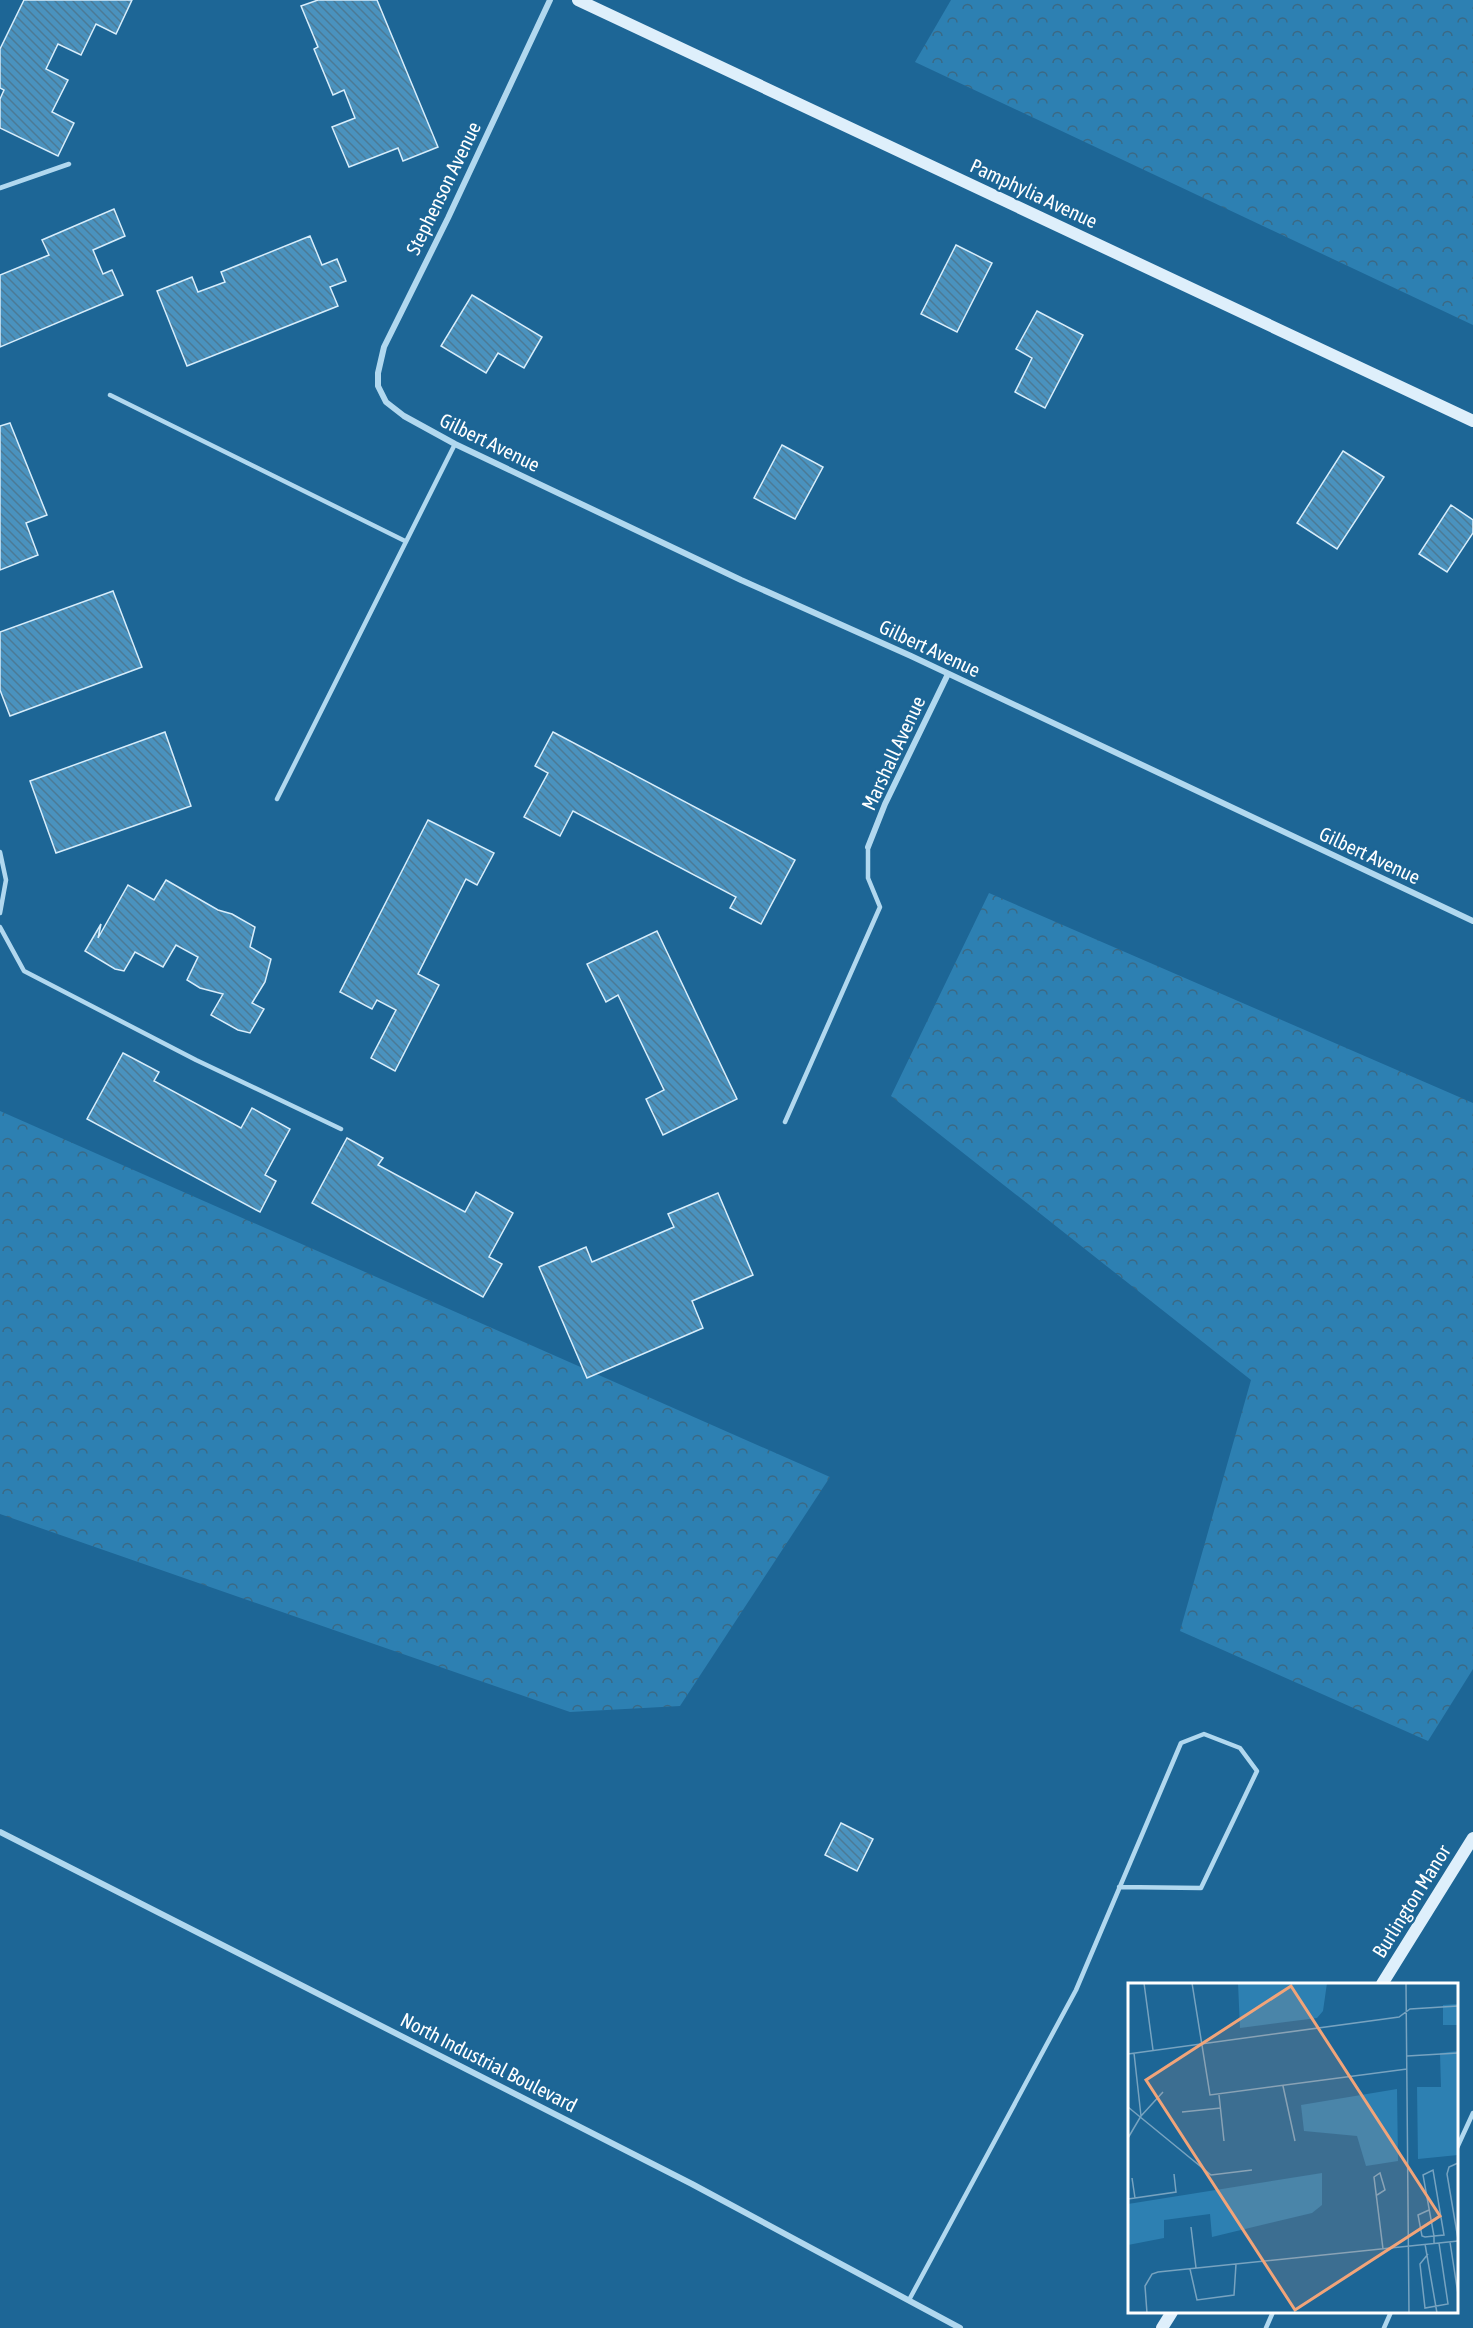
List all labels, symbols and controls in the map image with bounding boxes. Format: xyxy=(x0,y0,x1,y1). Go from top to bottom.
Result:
street label: Stephenson Avenue xyxy=(401,118,485,258)
street label: Pamphylia Avenue xyxy=(967,153,1101,233)
street label: Gilbert Avenue xyxy=(436,408,544,476)
street label: Gilbert Avenue xyxy=(876,615,984,681)
street label: Marshall Avenue xyxy=(857,692,929,814)
street label: Gilbert Avenue xyxy=(1316,822,1424,888)
street label: Burlington Manor xyxy=(1367,1840,1455,1962)
inset map xyxy=(1128,1983,1458,2313)
street label: North Industrial Boulevard xyxy=(397,2007,581,2117)

